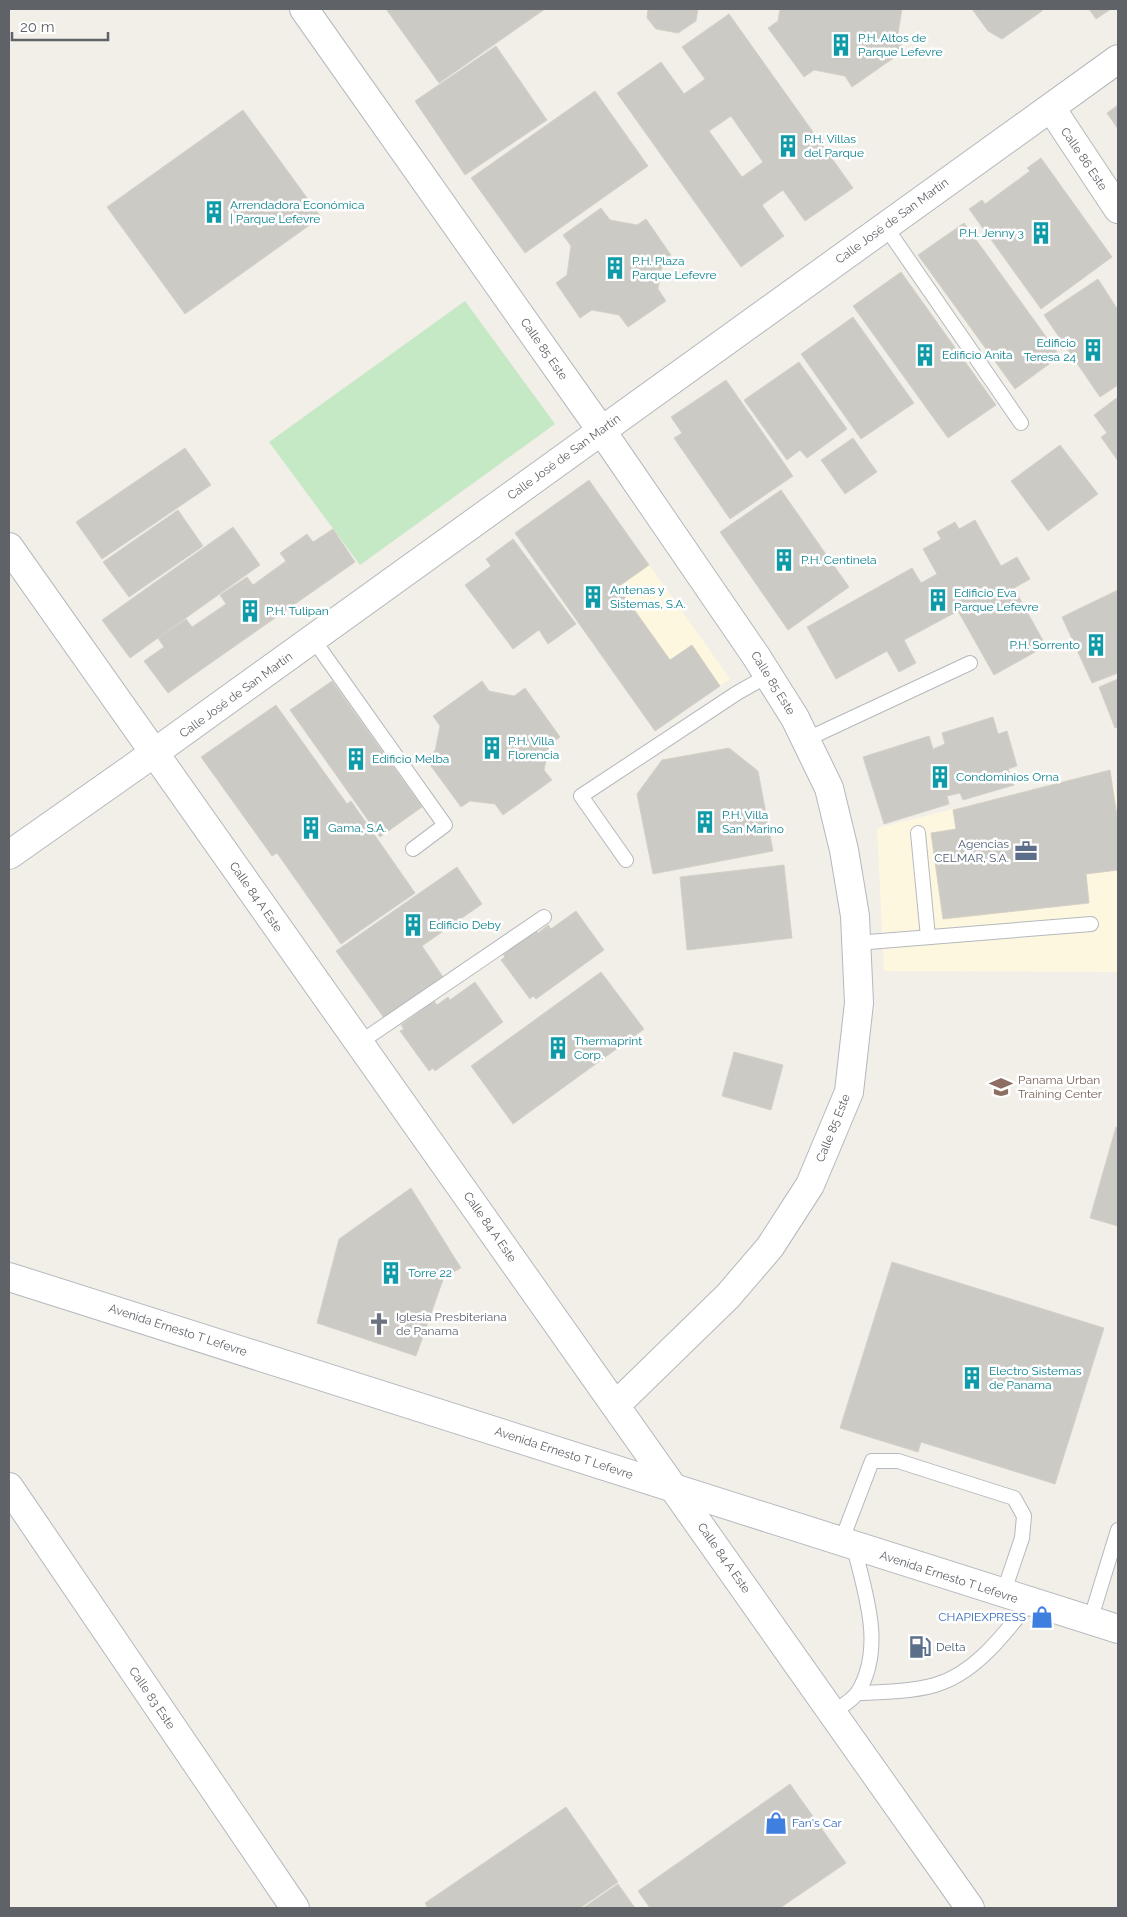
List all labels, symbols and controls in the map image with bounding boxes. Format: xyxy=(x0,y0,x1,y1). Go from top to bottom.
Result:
scale bar xyxy=(12,10,109,42)
text: 20 m xyxy=(20,18,55,36)
place label: P.H. Altos de Parque Lefevre xyxy=(858,31,943,59)
building icon: P.H. Altos de Parque Lefevre xyxy=(828,32,854,58)
street label: Calle 86 Este xyxy=(1058,125,1110,193)
place label: P.H. Villas del Parque xyxy=(804,132,864,160)
building icon: P.H. Villas del Parque xyxy=(775,133,801,159)
street label: Calle José de San Martín xyxy=(833,175,951,267)
place label: Arrendadora Económica | Parque Lefevre xyxy=(230,198,364,226)
building icon: Arrendadora Económica | Parque Lefevre xyxy=(201,199,227,225)
building icon: P.H. Jenny 3 xyxy=(1028,220,1054,246)
place label: P.H. Jenny 3 xyxy=(959,226,1024,240)
place label: P.H. Plaza Parque Lefevre xyxy=(632,254,717,282)
building icon: P.H. Plaza Parque Lefevre xyxy=(602,255,628,281)
street label: Calle 85 Este xyxy=(518,315,570,383)
place label: Edificio Teresa 24 xyxy=(1024,336,1076,364)
building icon: Edificio Teresa 24 xyxy=(1080,337,1106,363)
building icon: Edificio Anita xyxy=(912,342,938,368)
place label: Edificio Anita xyxy=(942,348,1013,362)
street label: Calle José de San Martín xyxy=(505,411,623,503)
building icon: P.H. Centinela xyxy=(771,547,797,573)
place label: P.H. Centinela xyxy=(801,553,877,567)
place label: Antenas y Sistemas, S.A. xyxy=(610,583,686,611)
building icon: Antenas y Sistemas, S.A. xyxy=(580,584,606,610)
place label: Edificio Eva Parque Lefevre xyxy=(954,586,1039,614)
building icon: Edificio Eva Parque Lefevre xyxy=(925,587,951,613)
building icon: P.H. Tulipan xyxy=(237,598,263,624)
place label: P.H. Tulipan xyxy=(266,604,329,618)
building icon: P.H. Sorrento xyxy=(1083,632,1109,658)
place label: P.H. Sorrento xyxy=(1009,638,1080,652)
street label: Calle José de San Martín xyxy=(177,649,295,741)
street label: Calle 85 Este xyxy=(748,649,798,717)
place label: P.H. Villa Florencia xyxy=(508,734,559,762)
building icon: P.H. Villa Florencia xyxy=(479,735,505,761)
building icon: Edificio Melba xyxy=(343,746,369,772)
place label: Edificio Melba xyxy=(372,752,449,766)
building icon: Condominios Orna xyxy=(927,764,953,790)
place label: Condominios Orna xyxy=(956,770,1059,784)
place label: P.H. Villa San Marino xyxy=(722,808,784,836)
building icon: P.H. Villa San Marino xyxy=(692,809,718,835)
building icon: Gama, S.A. xyxy=(298,815,324,841)
place label: Gama, S.A. xyxy=(328,821,386,835)
place label: Agencias CELMAR, S.A. xyxy=(934,837,1009,865)
office icon: Agencias CELMAR, S.A. xyxy=(1013,838,1039,864)
street label: Calle 84 A Este xyxy=(227,859,285,935)
building icon: Edificio Deby xyxy=(400,912,426,938)
place label: Edificio Deby xyxy=(429,918,501,932)
place label: Thermaprint Corp. xyxy=(574,1034,642,1062)
building icon: Thermaprint Corp. xyxy=(545,1035,571,1061)
place label: Panama Urban Training Center xyxy=(1018,1073,1103,1101)
school or university icon: Panama Urban Training Center xyxy=(988,1074,1014,1100)
street label: Calle 85 Este xyxy=(813,1092,853,1164)
street label: Calle 84 A Este xyxy=(461,1189,519,1265)
building icon: Torre 22 xyxy=(378,1260,404,1286)
place label: Torre 22 xyxy=(408,1266,452,1280)
street label: Avenida Ernesto T Lefevre xyxy=(107,1301,249,1359)
place label: Iglesia Presbiteriana de Panama xyxy=(396,1310,507,1338)
church icon: Iglesia Presbiteriana de Panama xyxy=(366,1311,392,1337)
place label: Electro Sistemas de Panama xyxy=(989,1364,1082,1392)
building icon: Electro Sistemas de Panama xyxy=(959,1365,985,1391)
street label: Avenida Ernesto T Lefevre xyxy=(493,1424,635,1482)
street label: Calle 84 A Este xyxy=(695,1520,753,1596)
street label: Avenida Ernesto T Lefevre xyxy=(878,1548,1020,1606)
shop icon: CHAPIEXPRESS xyxy=(1029,1604,1055,1630)
place label: CHAPIEXPRESS xyxy=(938,1610,1026,1624)
fuel station icon: Delta xyxy=(907,1634,933,1660)
place label: Delta xyxy=(936,1640,965,1654)
street label: Calle 83 Este xyxy=(126,1664,178,1732)
shop icon: Fan's Car xyxy=(763,1810,789,1836)
place label: Fan's Car xyxy=(792,1816,843,1830)

